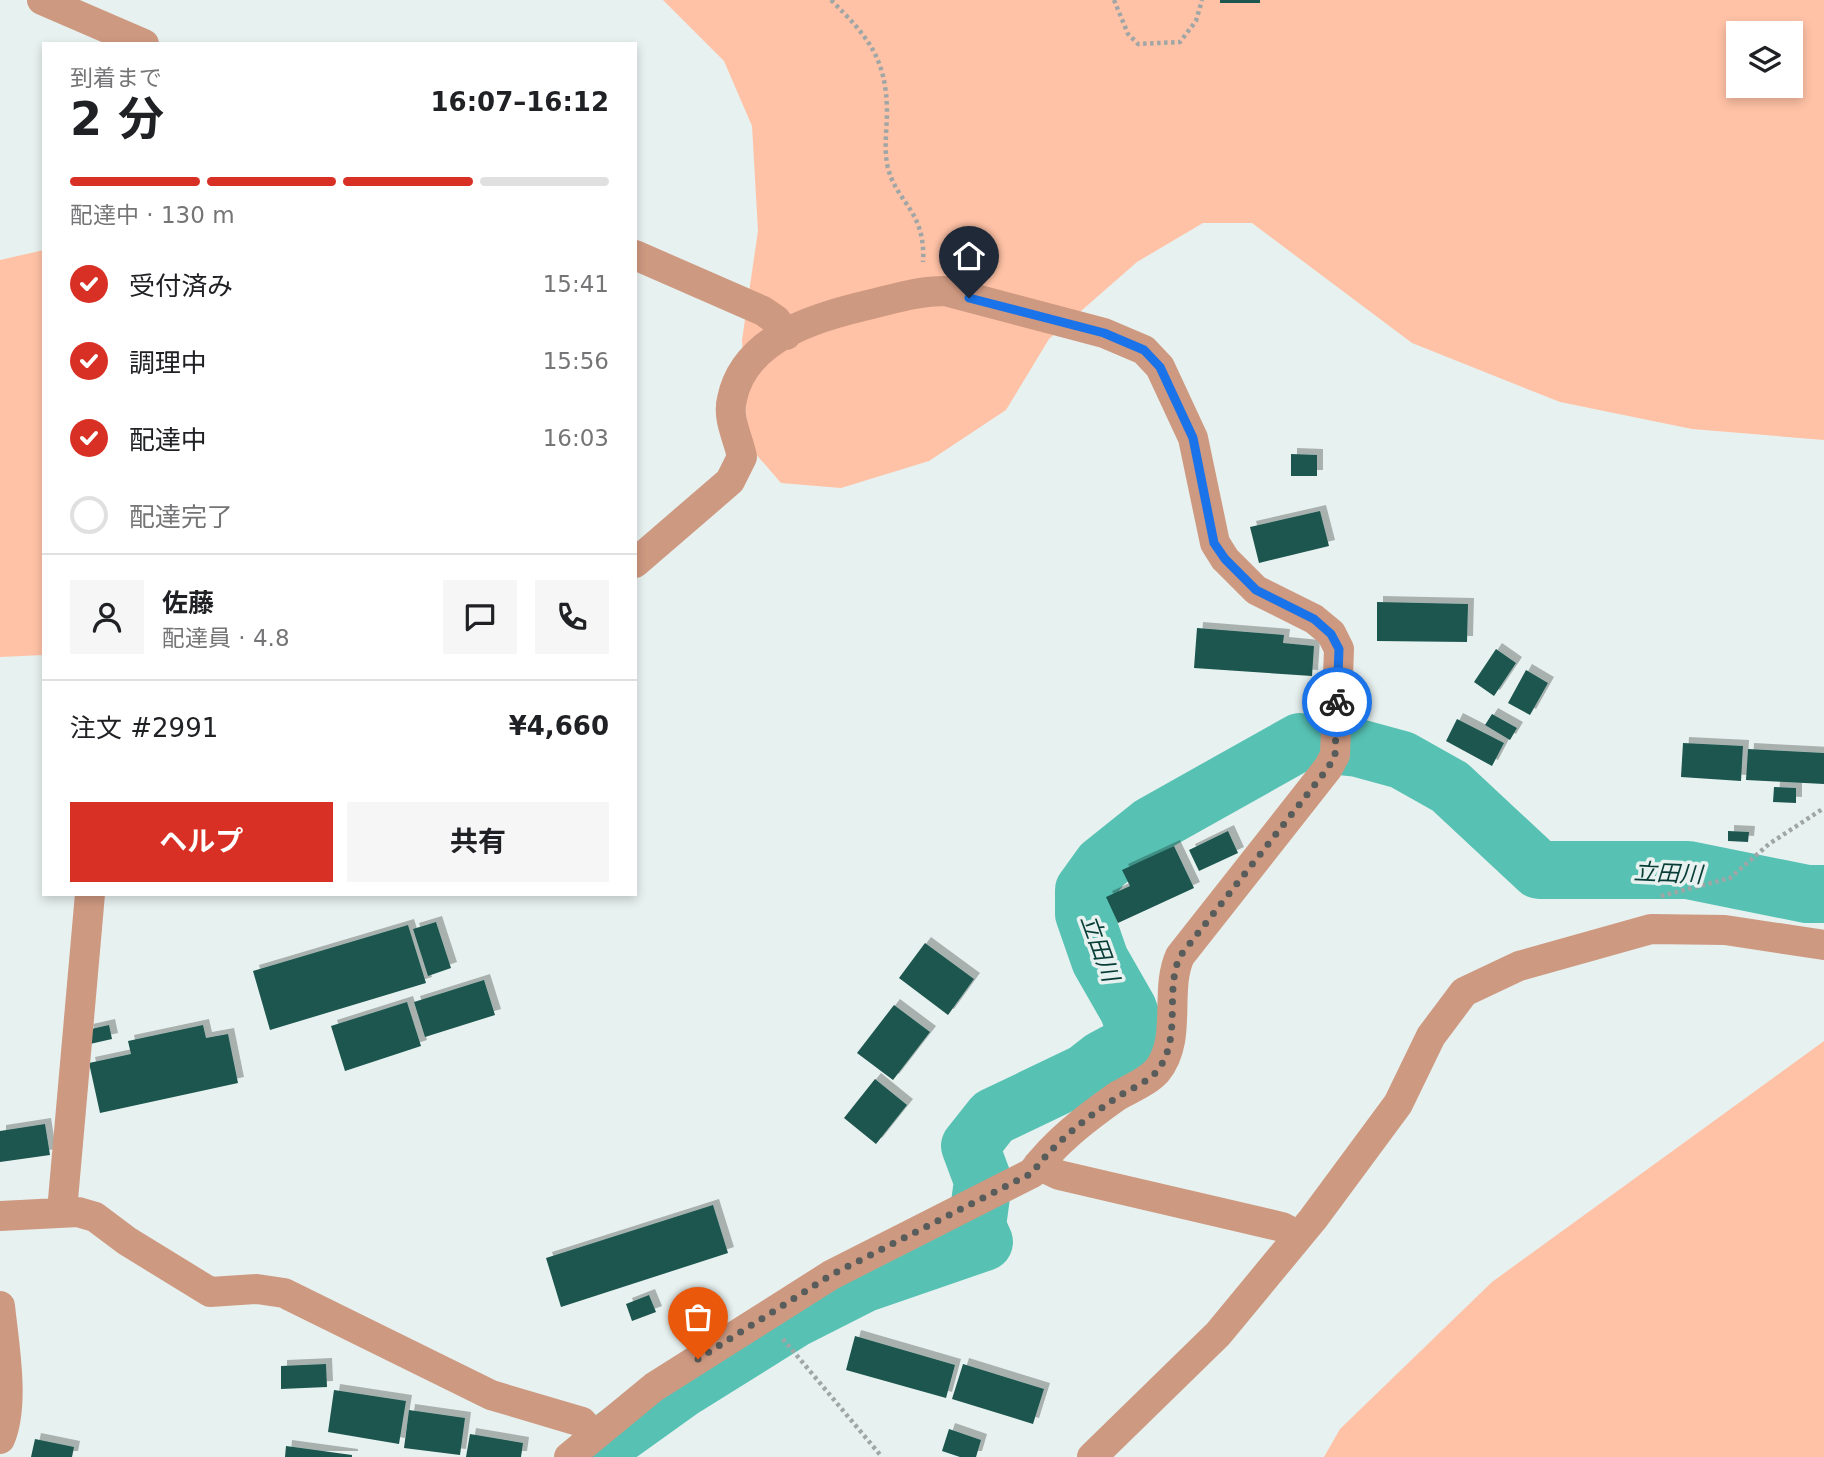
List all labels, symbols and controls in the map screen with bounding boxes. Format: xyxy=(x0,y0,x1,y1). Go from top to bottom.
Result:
map controls xyxy=(1726,21,1803,98)
button: layers xyxy=(1726,21,1803,98)
text: 到着まで xyxy=(70,65,162,91)
text: 16:07–16:12 xyxy=(430,87,609,117)
text: 2 分 xyxy=(70,92,164,146)
text: 配達中 · 130 m xyxy=(70,202,235,228)
pin xyxy=(939,226,999,298)
icon: home xyxy=(950,237,988,275)
icon: check xyxy=(70,265,108,303)
text: 受付済み xyxy=(129,271,233,301)
text: 15:41 xyxy=(543,271,609,297)
icon: check xyxy=(70,342,108,380)
text: 調理中 xyxy=(129,348,207,378)
text: 15:56 xyxy=(543,348,609,374)
icon: check xyxy=(70,419,108,457)
text: 配達中 xyxy=(129,425,207,455)
text: 16:03 xyxy=(543,425,609,451)
text: 配達完了 xyxy=(129,502,233,532)
button: person xyxy=(70,580,144,654)
button: chat xyxy=(443,580,517,654)
button: phone xyxy=(535,580,609,654)
text: 佐藤 xyxy=(162,588,214,618)
text: 配達員 · 4.8 xyxy=(162,625,290,651)
courier xyxy=(1302,667,1372,737)
icon: bike xyxy=(1318,683,1356,721)
text: ¥4,660 xyxy=(509,711,609,741)
text: 注文 #2991 xyxy=(70,713,218,743)
button: ヘルプ xyxy=(70,802,333,882)
button: 共有 xyxy=(347,802,609,882)
water label: 立田川 xyxy=(1633,858,1706,888)
water label: 立田川 xyxy=(1076,911,1125,988)
pin xyxy=(668,1287,728,1359)
icon: bag xyxy=(679,1298,717,1336)

